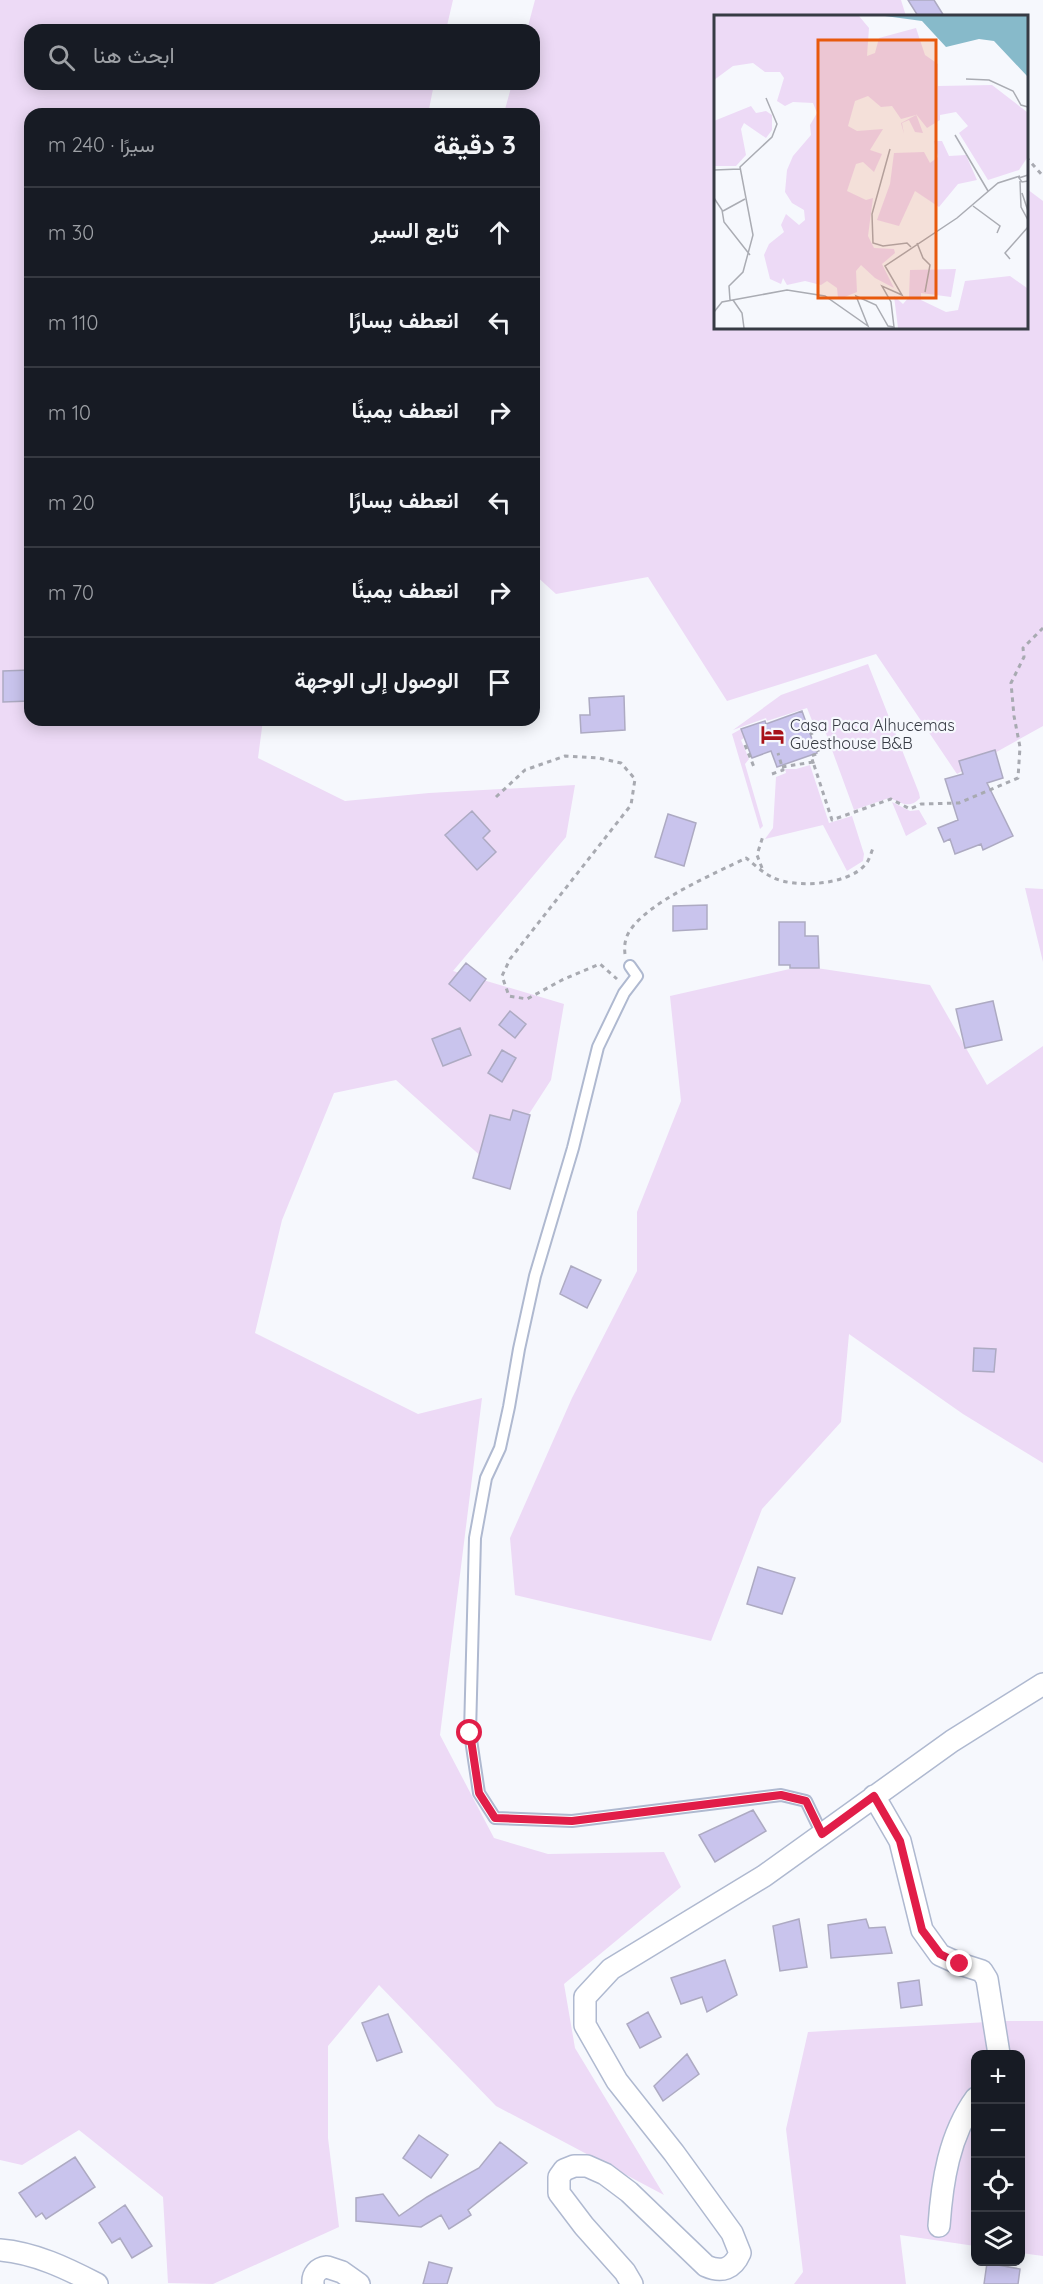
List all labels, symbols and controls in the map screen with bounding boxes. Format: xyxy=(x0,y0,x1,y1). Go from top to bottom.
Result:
inset map xyxy=(714,15,1028,328)
search box xyxy=(24,24,540,90)
icon: search xyxy=(45,41,78,74)
text: ابحث هنا xyxy=(93,41,175,69)
text: 3 دقيقة xyxy=(433,128,516,161)
text: سيرًا · 240 m xyxy=(48,132,154,157)
text: تابع السير xyxy=(371,216,459,244)
icon: ahead xyxy=(483,216,516,249)
text: 30 m xyxy=(48,220,94,245)
text: انعطف يسارًا xyxy=(349,306,459,334)
icon: left xyxy=(483,306,516,339)
text: 110 m xyxy=(48,310,98,335)
text: انعطف يمينًا xyxy=(351,396,459,424)
icon: right xyxy=(483,396,516,429)
text: 10 m xyxy=(48,400,91,425)
text: انعطف يسارًا xyxy=(349,486,459,514)
icon: left xyxy=(483,486,516,519)
text: 20 m xyxy=(48,490,95,515)
text: انعطف يمينًا xyxy=(351,576,459,604)
icon: right xyxy=(483,576,516,609)
text: 70 m xyxy=(48,580,94,605)
text: الوصول إلى الوجهة xyxy=(295,666,459,694)
icon: arrive xyxy=(483,666,516,699)
place label: Casa Paca Alhucemas Guesthouse B&B xyxy=(790,715,955,753)
hotel icon: Casa Paca Alhucemas Guesthouse B&B xyxy=(759,721,785,747)
route start xyxy=(456,1719,482,1745)
route end xyxy=(946,1950,972,1976)
map controls xyxy=(971,2050,1025,2266)
button: + xyxy=(971,2050,1025,2104)
button: − xyxy=(971,2104,1025,2158)
button: locate xyxy=(971,2158,1025,2212)
button: layers xyxy=(971,2212,1025,2266)

